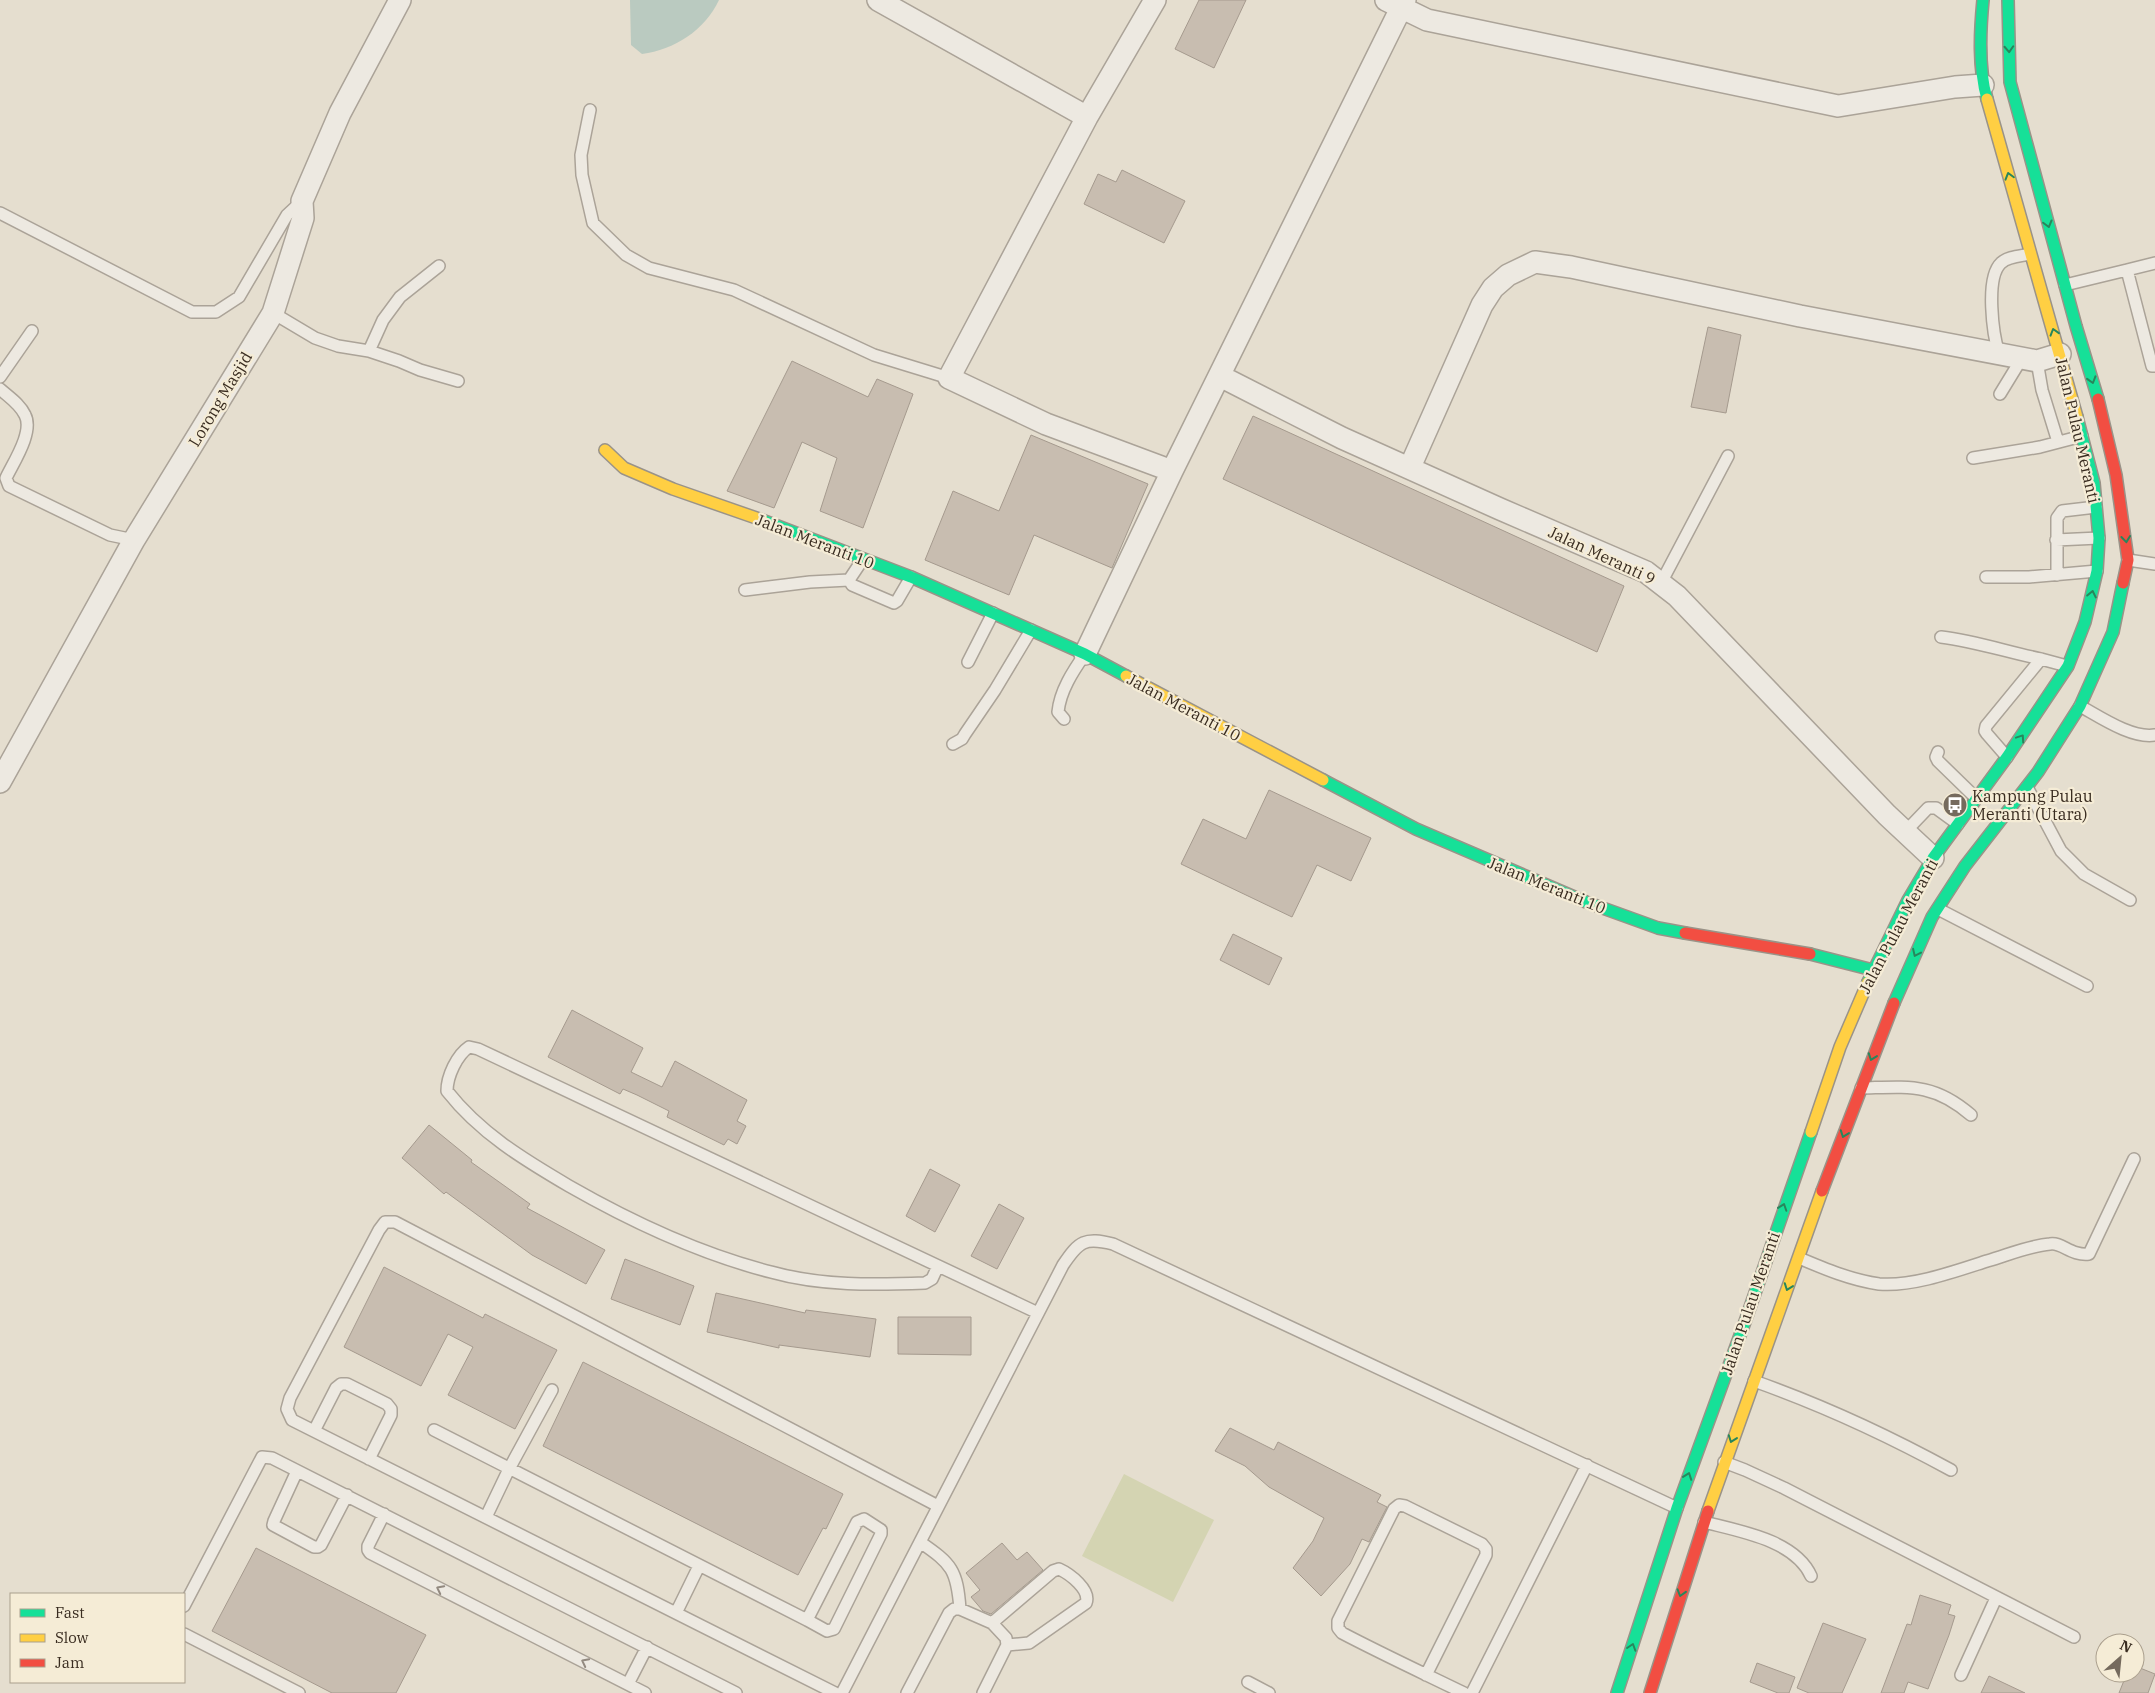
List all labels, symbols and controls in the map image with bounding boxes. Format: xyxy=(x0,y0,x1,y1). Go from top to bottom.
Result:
one-way arrow xyxy=(2003,45,2014,53)
one-way arrow xyxy=(2004,172,2014,180)
one-way arrow xyxy=(2042,219,2053,228)
one-way arrow xyxy=(2049,328,2059,337)
street label: Lorong Masjid xyxy=(184,348,256,450)
street label: Jalan Pulau Meranti xyxy=(2051,355,2105,505)
one-way arrow xyxy=(2087,375,2097,384)
street label: Jalan Meranti 10 xyxy=(753,509,877,573)
street label: Jalan Meranti 9 xyxy=(1545,521,1659,589)
one-way arrow xyxy=(2120,535,2131,543)
one-way arrow xyxy=(2087,589,2097,598)
street label: Jalan Meranti 10 xyxy=(1124,669,1244,745)
one-way arrow xyxy=(2015,734,2024,743)
place label: Kampung Pulau Meranti (Utara) xyxy=(1972,786,2093,824)
bus stop icon: Kampung Pulau Meranti (Utara) xyxy=(1942,792,1968,818)
street label: Jalan Meranti 10 xyxy=(1485,852,1609,918)
street label: Jalan Pulau Meranti xyxy=(1854,855,1942,997)
one-way arrow xyxy=(1912,948,1922,957)
one-way arrow xyxy=(1868,1052,1878,1060)
one-way arrow xyxy=(1840,1129,1850,1138)
one-way arrow xyxy=(1778,1203,1788,1212)
street label: Jalan Pulau Meranti xyxy=(1716,1229,1784,1377)
one-way arrow xyxy=(1784,1282,1794,1290)
one-way arrow xyxy=(1728,1434,1738,1443)
one-way arrow xyxy=(1682,1472,1692,1481)
one-way arrow xyxy=(436,1585,445,1595)
one-way arrow xyxy=(1676,1588,1686,1597)
legend xyxy=(10,1593,185,1683)
text: Fast xyxy=(55,1603,85,1622)
text: Slow xyxy=(55,1628,89,1647)
north arrow xyxy=(2095,1633,2145,1683)
text: N xyxy=(2117,1636,2135,1657)
one-way arrow xyxy=(1626,1643,1636,1651)
text: Jam xyxy=(55,1653,84,1672)
one-way arrow xyxy=(581,1658,590,1668)

